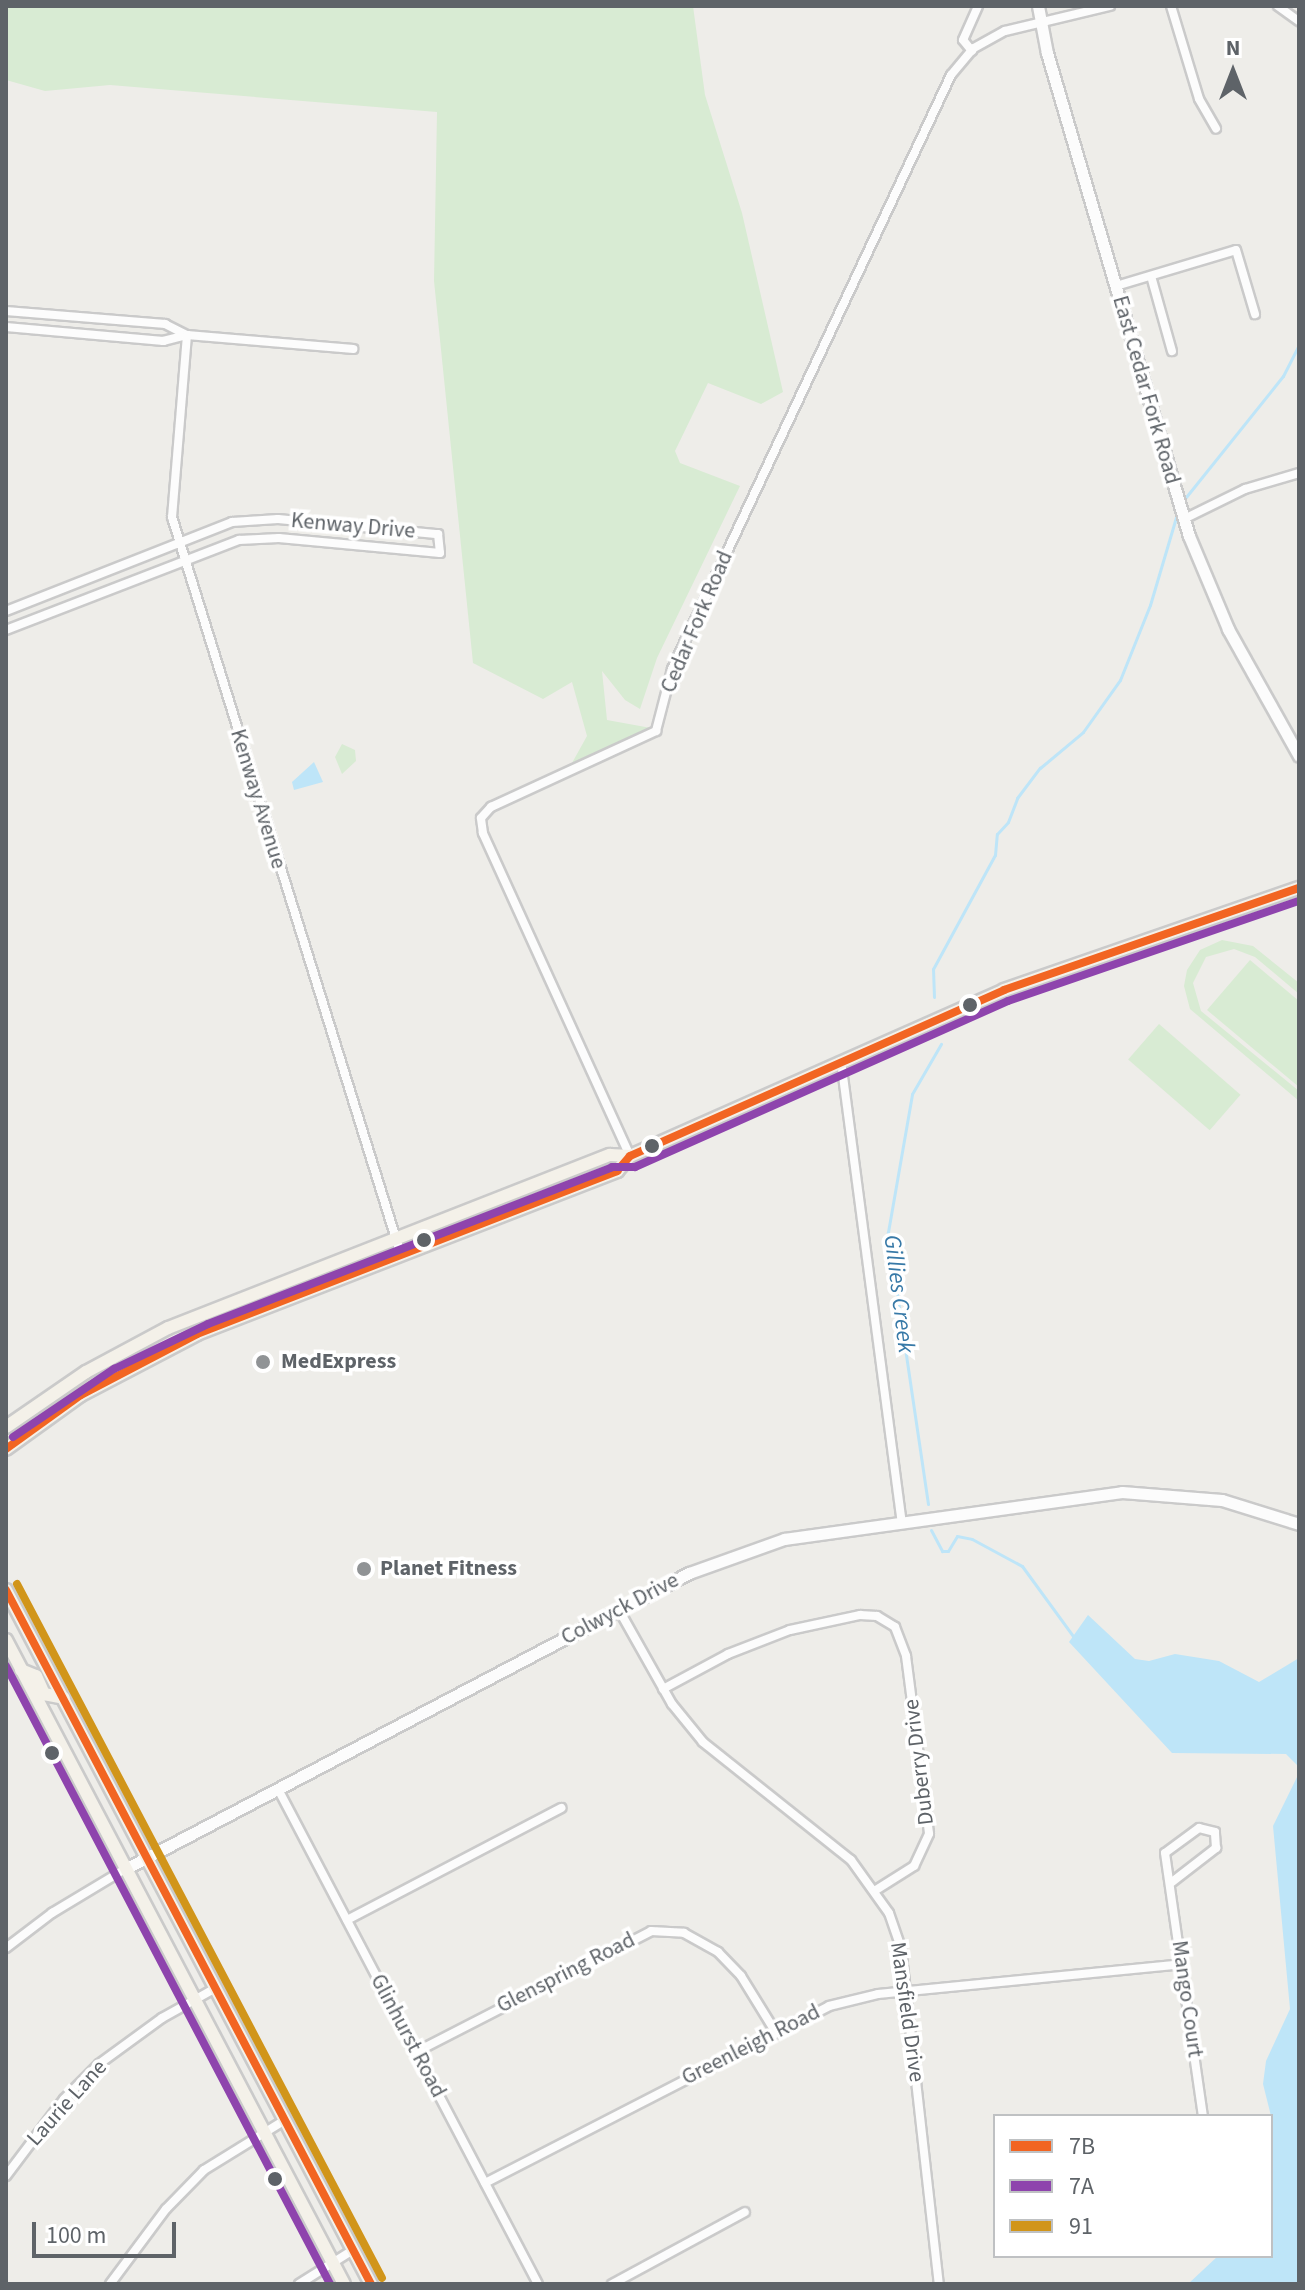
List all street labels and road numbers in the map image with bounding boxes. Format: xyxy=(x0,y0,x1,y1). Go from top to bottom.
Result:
street label: East Cedar Fork Road xyxy=(1106,293,1186,487)
street label: Kenway Drive xyxy=(290,507,416,545)
street label: Cedar Fork Road xyxy=(655,547,739,697)
street label: Kenway Avenue xyxy=(224,726,292,872)
street label: Colwyck Drive xyxy=(557,1567,683,1651)
street label: Duberry Drive xyxy=(898,1697,940,1827)
street label: Glenspring Road xyxy=(493,1927,639,2019)
street label: Mango Court xyxy=(1166,1939,1208,2059)
street label: Mansfield Drive xyxy=(884,1940,930,2084)
street label: Glinhurst Road xyxy=(364,1970,452,2102)
street label: Greenleigh Road xyxy=(678,1999,824,2091)
street label: Laurie Lane xyxy=(21,2054,113,2152)

